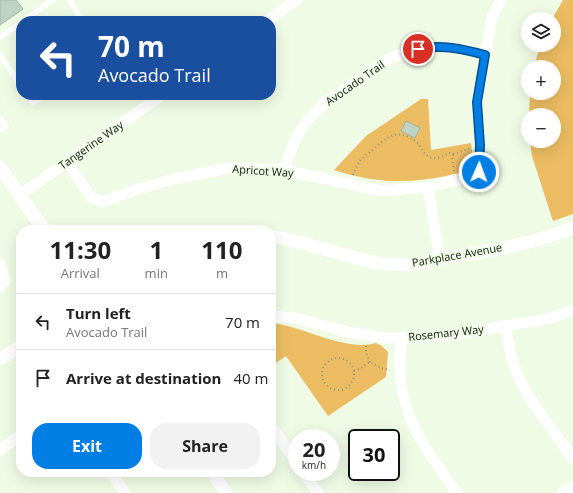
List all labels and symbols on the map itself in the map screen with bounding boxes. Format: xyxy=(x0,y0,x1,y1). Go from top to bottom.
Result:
pin xyxy=(401,32,435,66)
street label: Avocado Trail xyxy=(322,57,387,108)
street label: Tangerine Way xyxy=(55,116,126,173)
position arrow xyxy=(458,151,500,193)
street label: Apricot Way xyxy=(232,161,295,180)
street label: Parkplace Avenue xyxy=(411,239,503,270)
street label: Rosemary Way xyxy=(407,321,485,344)
speed limit sign: 30 xyxy=(348,429,400,481)

